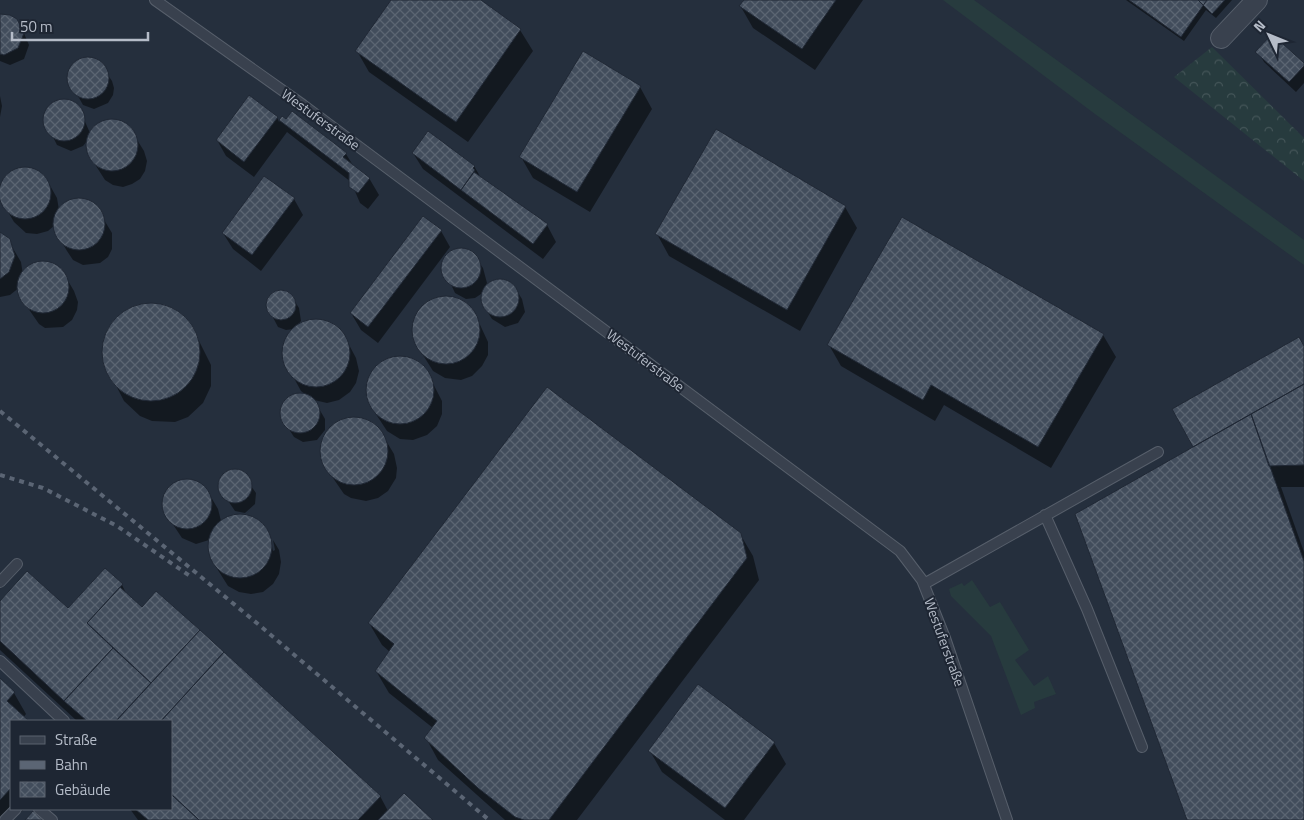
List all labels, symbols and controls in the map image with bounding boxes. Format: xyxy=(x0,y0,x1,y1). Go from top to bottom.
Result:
scale bar xyxy=(12,10,149,42)
north arrow xyxy=(1244,10,1294,60)
text: 50 m xyxy=(20,15,53,38)
text: N xyxy=(1248,15,1270,37)
street label: Westuferstraße xyxy=(277,83,365,155)
street label: Westuferstraße xyxy=(603,324,689,396)
street label: Westuferstraße xyxy=(919,595,971,689)
legend xyxy=(10,720,172,810)
text: Straße xyxy=(55,728,97,751)
text: Bahn xyxy=(55,753,88,776)
text: Gebäude xyxy=(55,778,111,801)

